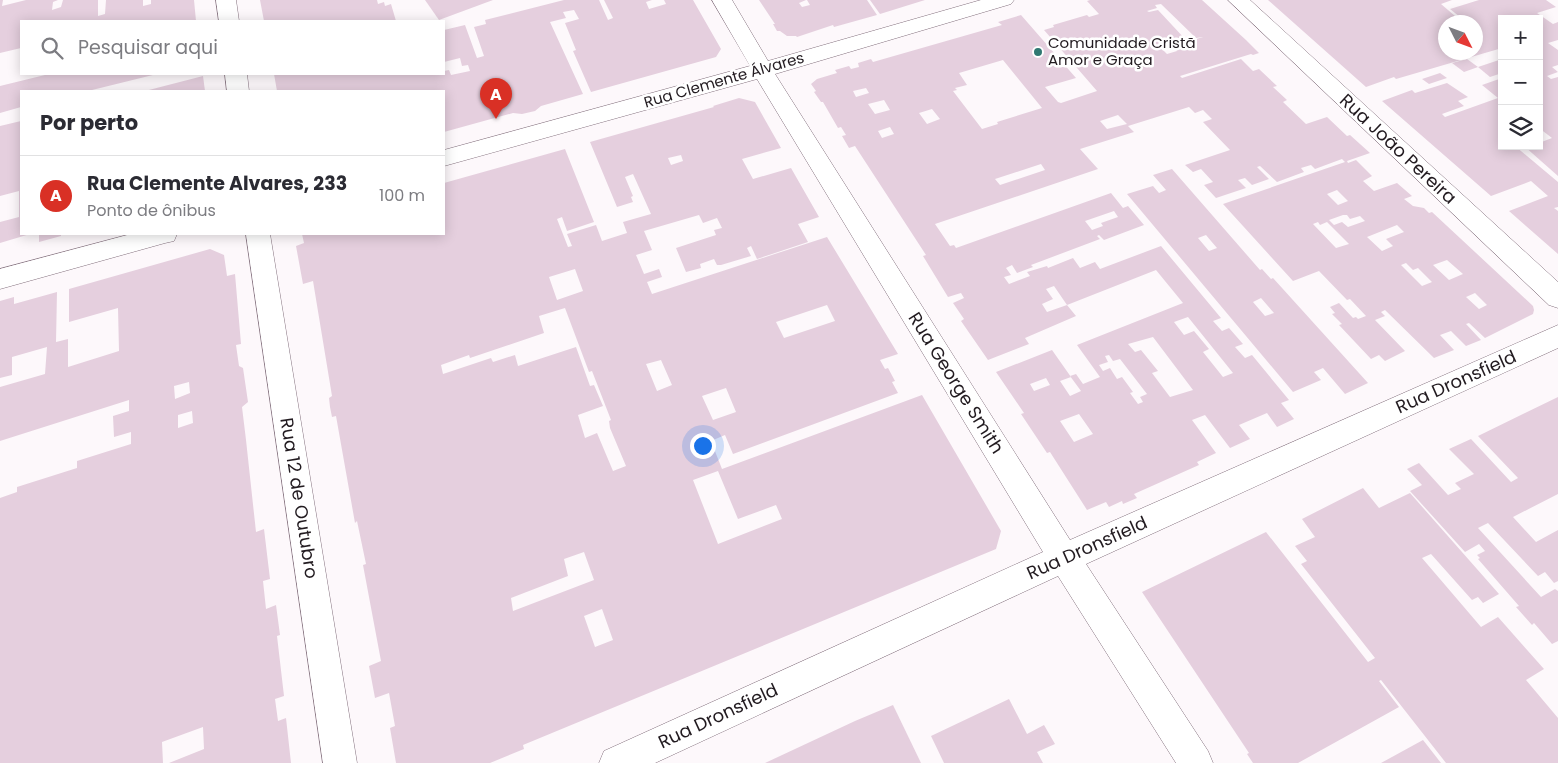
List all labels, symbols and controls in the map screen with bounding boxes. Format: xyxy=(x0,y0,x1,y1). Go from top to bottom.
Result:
north arrow xyxy=(1438,15,1483,60)
map controls xyxy=(1498,15,1543,150)
button: + xyxy=(1498,15,1543,60)
search box xyxy=(20,20,445,75)
place label: Comunidade Cristã Amor e Graça xyxy=(1048,32,1196,70)
icon: search xyxy=(38,34,66,62)
text: Pesquisar aqui xyxy=(78,34,218,61)
marker: Comunidade Cristã Amor e Graça xyxy=(1032,46,1044,58)
street label: Rua Clemente Álvares xyxy=(641,47,807,112)
button: − xyxy=(1498,60,1543,105)
pin: A xyxy=(480,78,512,119)
street label: Rua João Pereira xyxy=(1334,88,1462,210)
button: layers xyxy=(1498,105,1543,150)
text: Por perto xyxy=(40,108,138,137)
text: Rua Clemente Alvares, 233 xyxy=(87,170,347,197)
text: A xyxy=(50,184,62,207)
text: 100 m xyxy=(379,184,425,207)
text: Ponto de ônibus xyxy=(87,199,216,222)
street label: Rua George Smith xyxy=(903,307,1010,458)
street label: Rua Dronsfield xyxy=(1392,344,1520,419)
street label: Rua 12 de Outubro xyxy=(274,416,325,580)
your location xyxy=(690,433,716,459)
street label: Rua Dronsfield xyxy=(1023,510,1151,585)
street label: Rua Dronsfield xyxy=(654,677,782,754)

